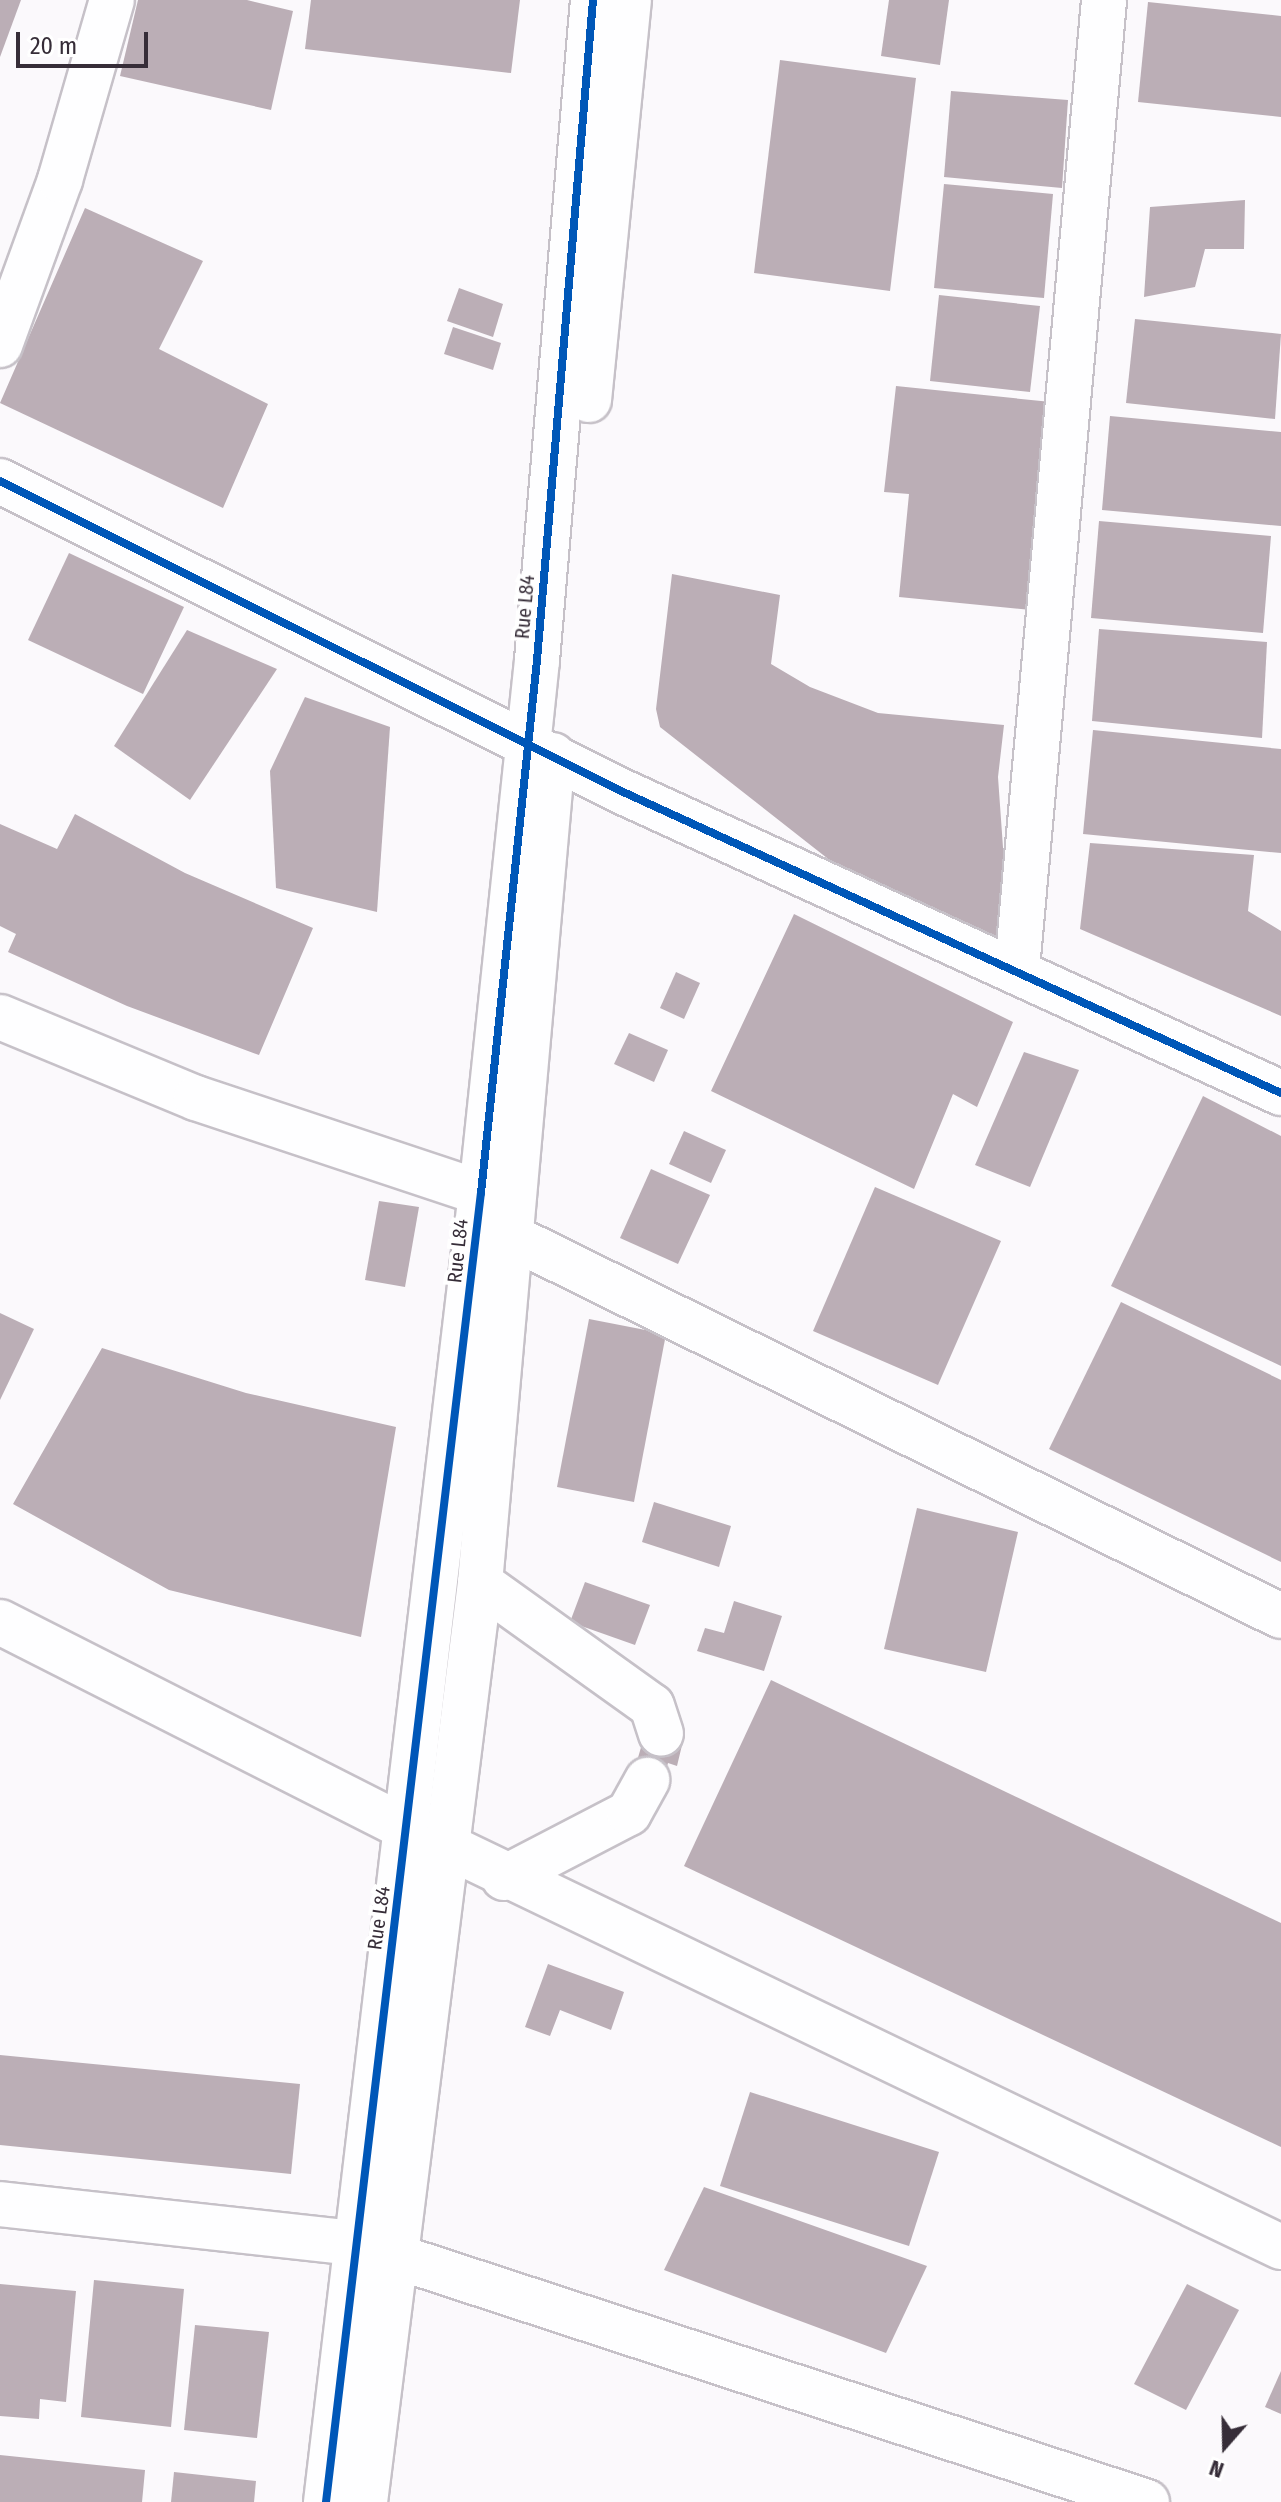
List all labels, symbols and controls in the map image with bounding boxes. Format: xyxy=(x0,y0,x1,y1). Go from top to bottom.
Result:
scale bar xyxy=(20,16,152,66)
text: 20 m xyxy=(30,32,77,60)
street label: Rue L84 xyxy=(510,574,540,640)
street label: Rue L84 xyxy=(443,1218,473,1284)
street label: Rue L84 xyxy=(363,1885,395,1951)
north arrow xyxy=(1185,2406,1265,2486)
text: N xyxy=(1206,2454,1227,2484)

